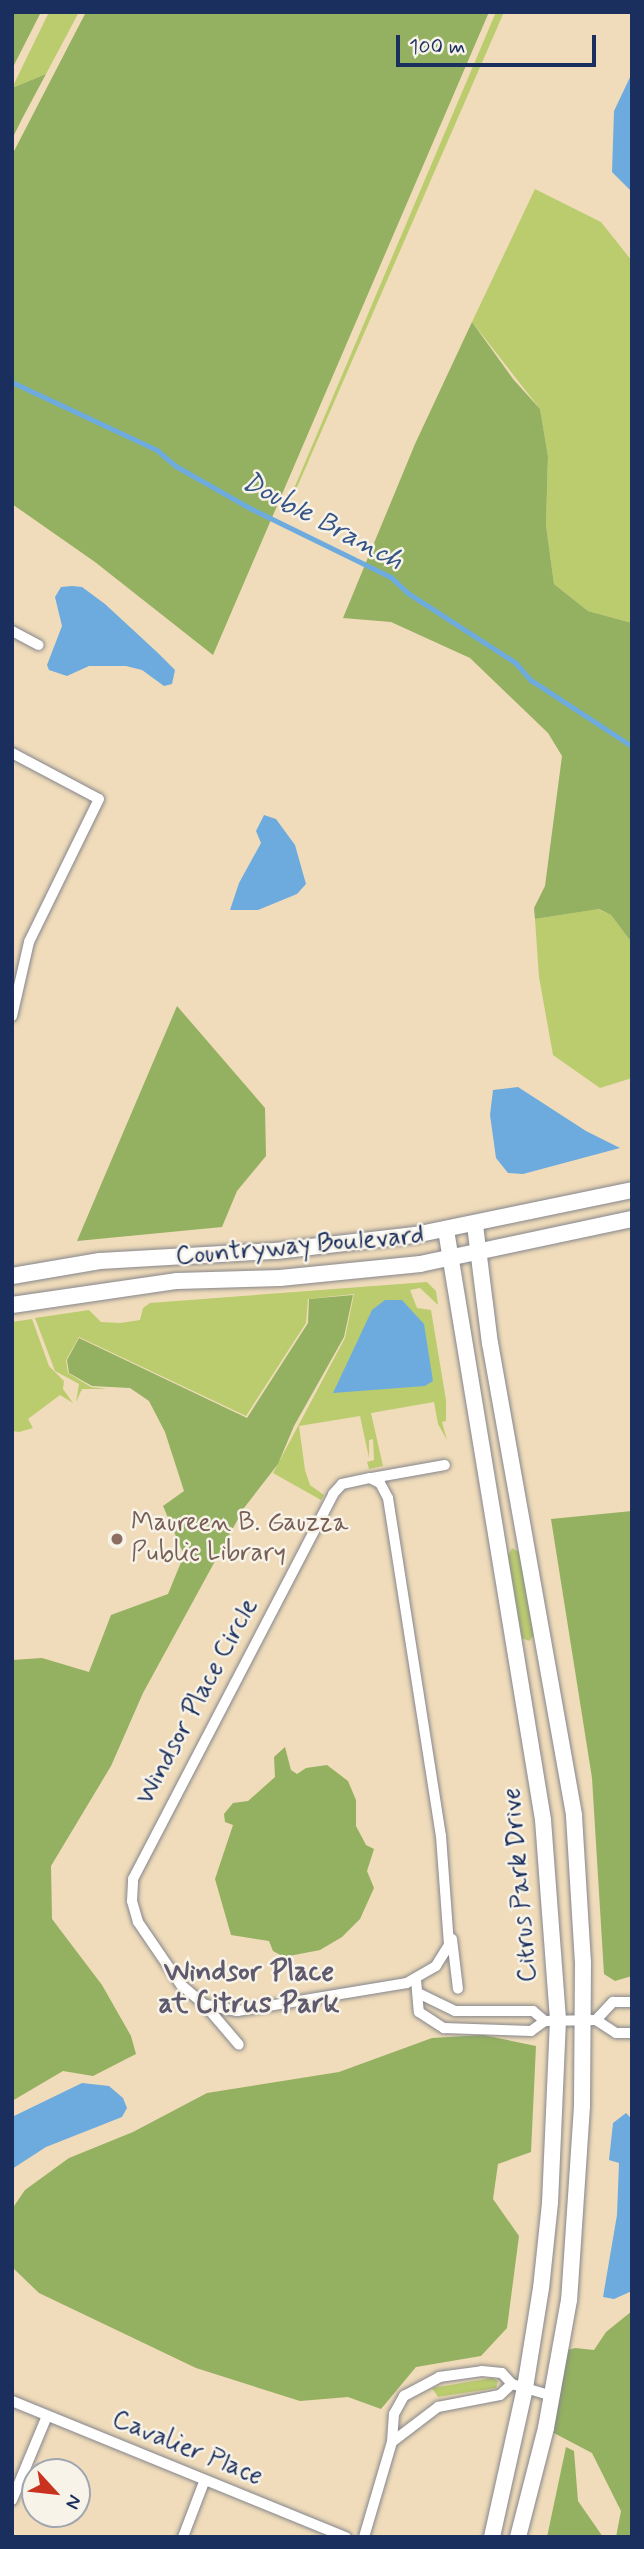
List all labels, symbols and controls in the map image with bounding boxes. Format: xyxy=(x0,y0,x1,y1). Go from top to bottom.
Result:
scale bar xyxy=(399,21,598,65)
text: 100 m xyxy=(409,33,465,61)
water label: Double Branch xyxy=(236,465,408,579)
street label: Countryway Boulevard xyxy=(176,1221,424,1273)
place label: Maureen B. Gauzza Public Library xyxy=(131,1508,348,1570)
marker: Maureen B. Gauzza Public Library xyxy=(109,1531,125,1547)
street label: Windsor Place Circle xyxy=(131,1595,265,1809)
street label: Citrus Park Drive xyxy=(497,1789,545,1981)
district label: Windsor Place at Citrus Park xyxy=(163,1956,335,2022)
street label: Cavalier Place xyxy=(107,2404,267,2494)
north arrow xyxy=(21,2458,91,2528)
text: N xyxy=(59,2491,87,2513)

